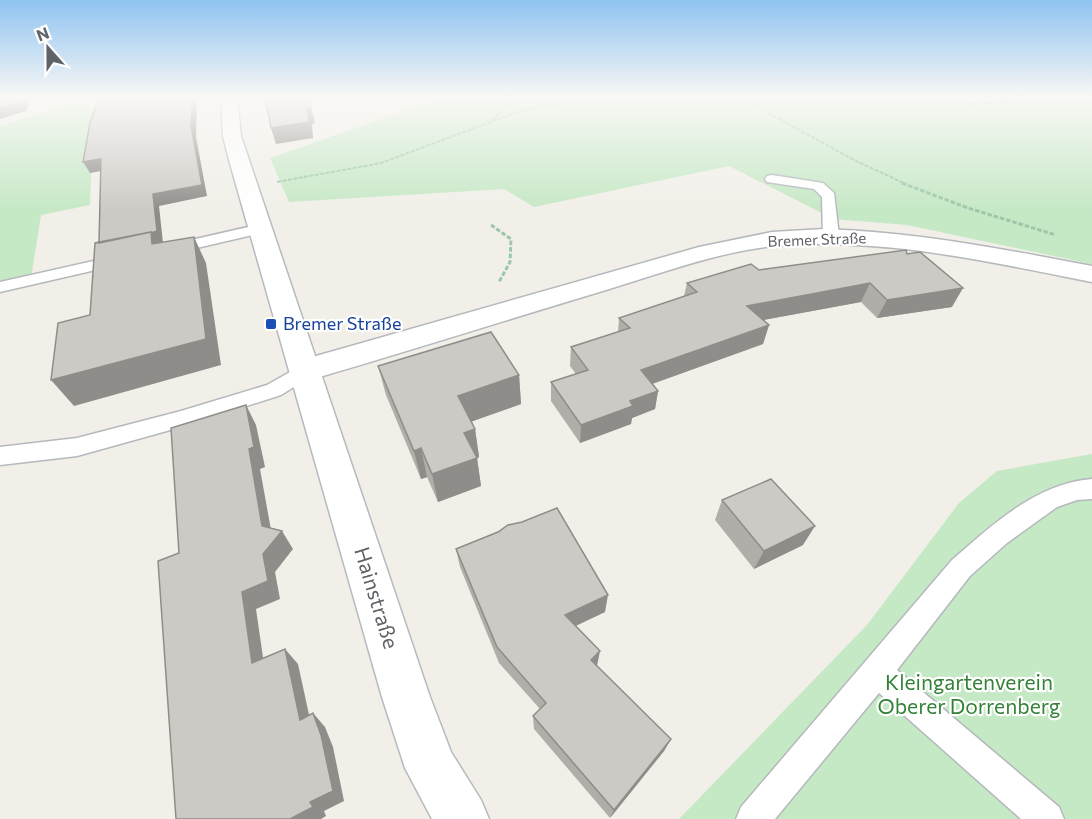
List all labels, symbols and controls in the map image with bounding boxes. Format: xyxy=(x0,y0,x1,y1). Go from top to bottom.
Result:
north arrow xyxy=(18,18,78,78)
text: N xyxy=(33,23,51,45)
street label: Bremer Straße xyxy=(767,228,867,250)
place label: Bremer Straße xyxy=(283,312,401,334)
marker: Bremer Straße xyxy=(264,317,278,331)
street label: Hainstraße xyxy=(350,544,405,652)
park label: Kleingartenverein Oberer Dorrenberg xyxy=(878,669,1060,718)

